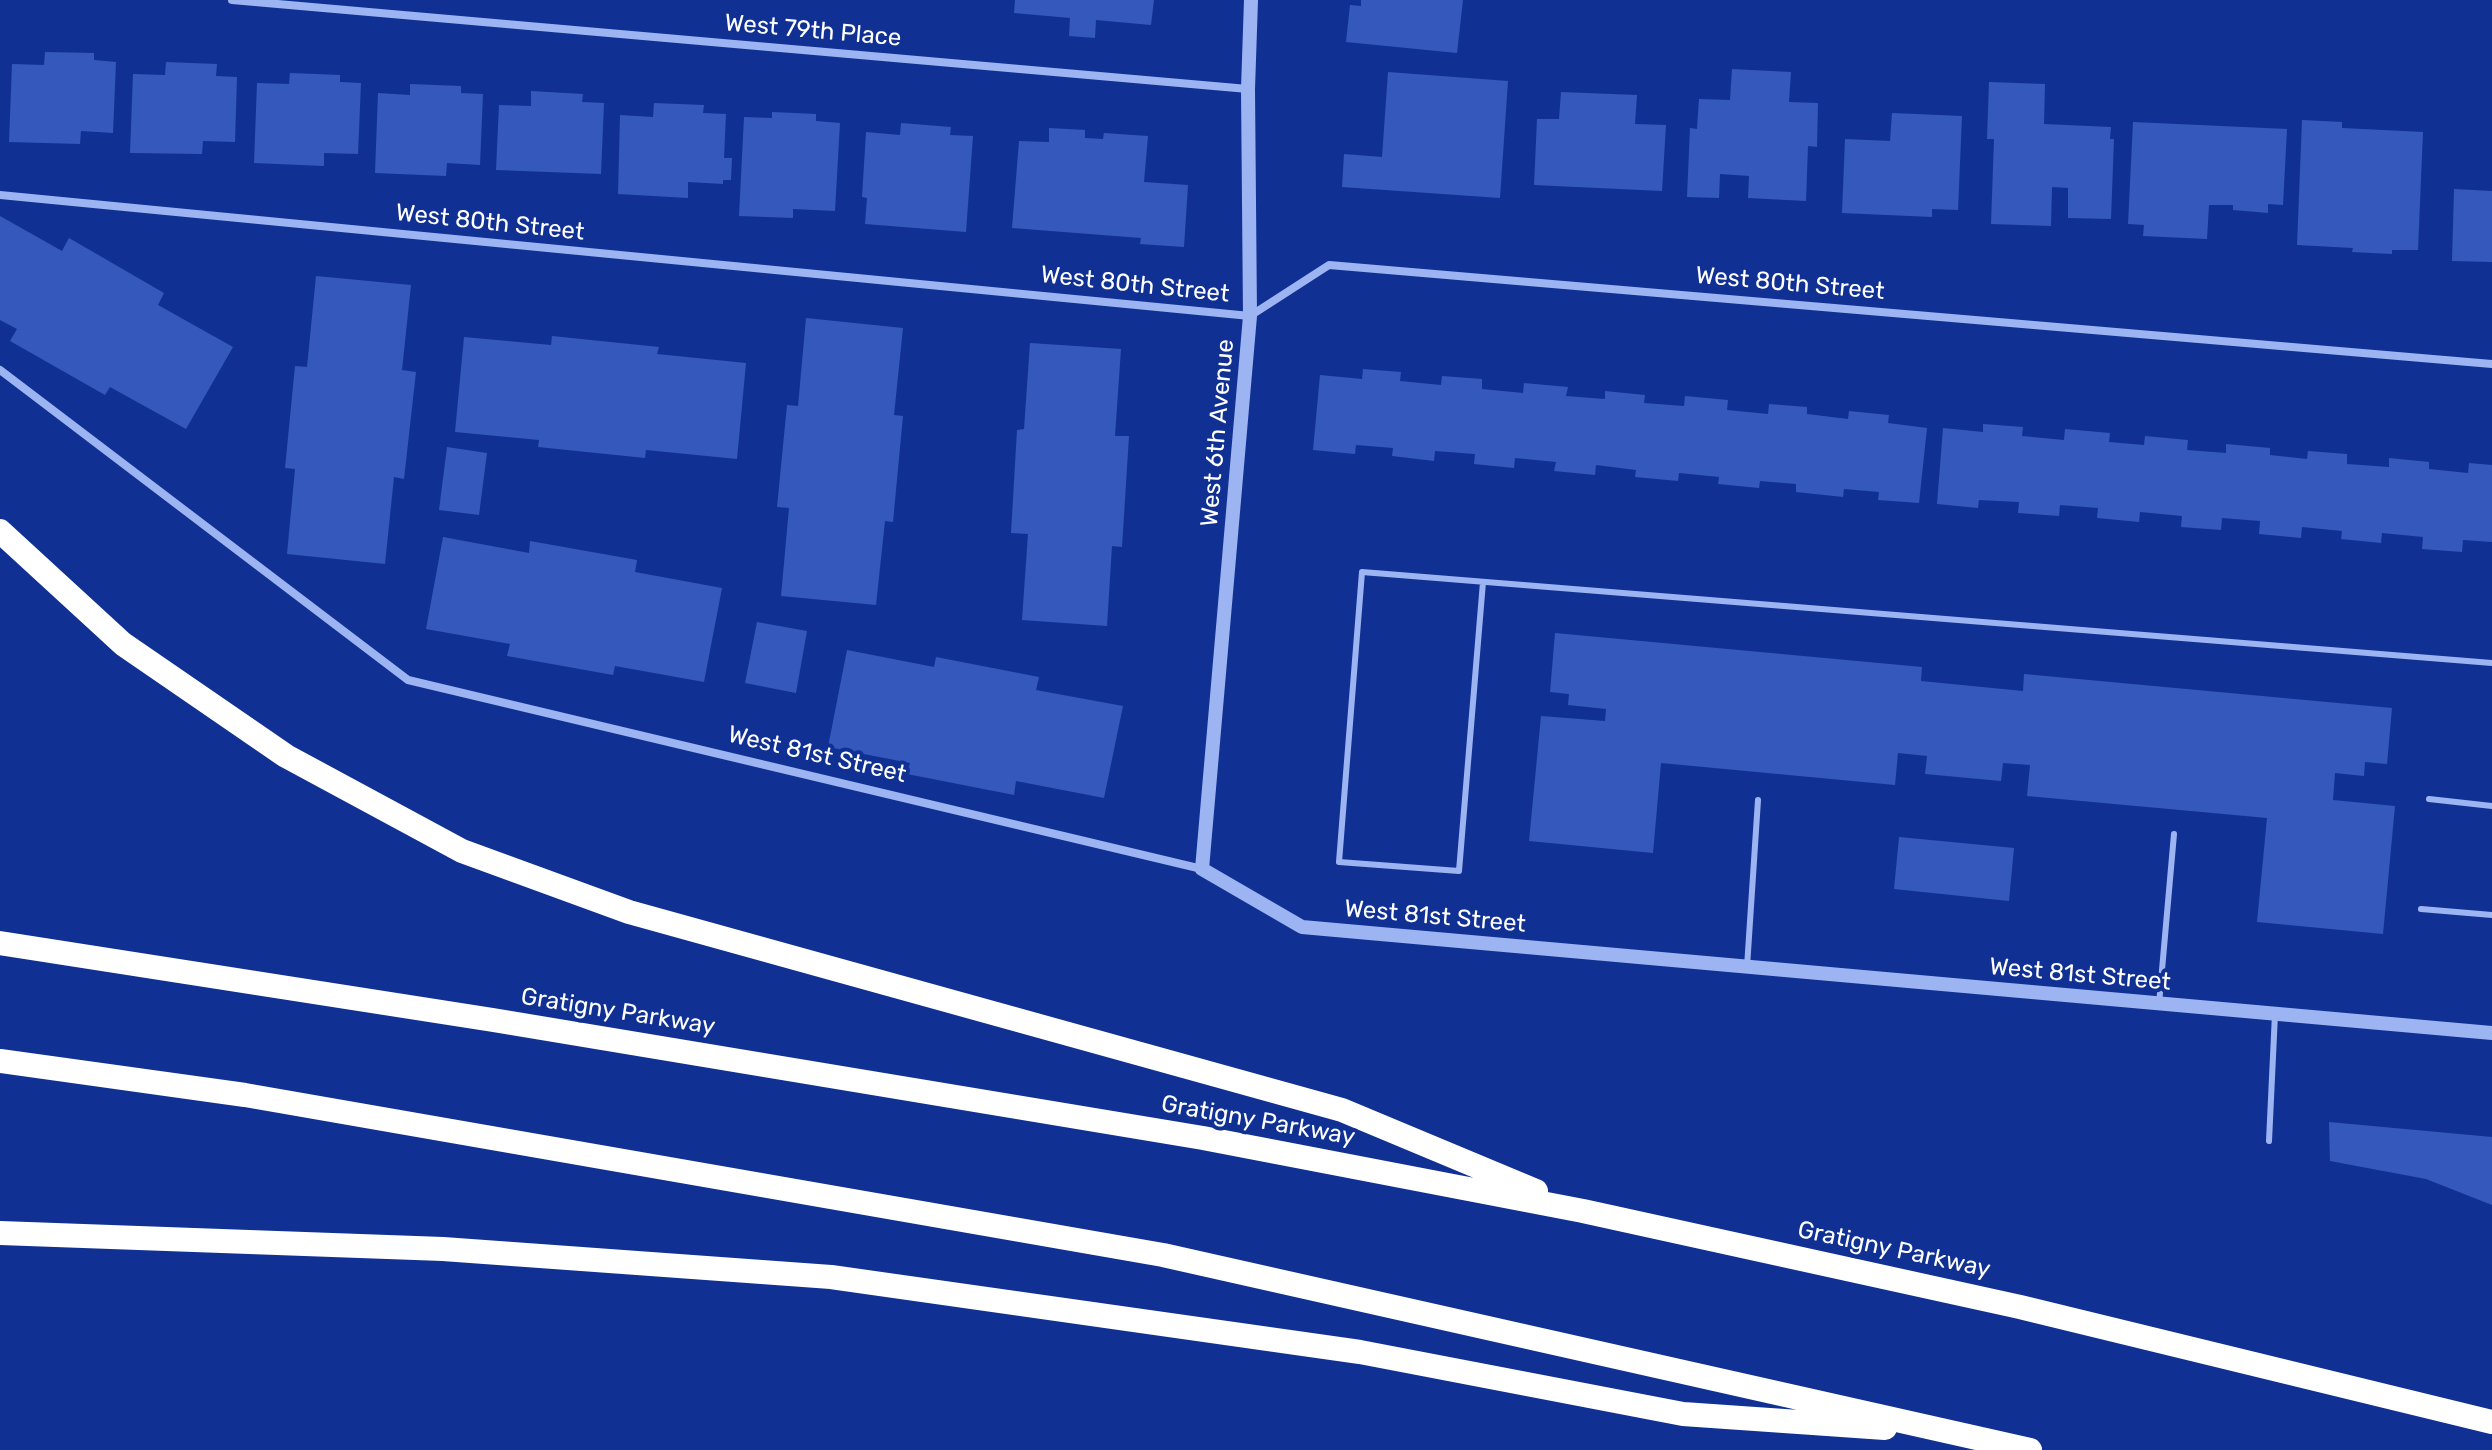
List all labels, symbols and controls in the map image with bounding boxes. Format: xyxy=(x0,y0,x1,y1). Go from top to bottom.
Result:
street label: West 79th Place xyxy=(723,9,903,53)
street label: West 80th Street xyxy=(394,199,586,247)
street label: West 80th Street xyxy=(1039,261,1231,309)
street label: West 80th Street xyxy=(1694,261,1886,307)
street label: West 6th Avenue xyxy=(1195,338,1241,528)
street label: West 81st Street xyxy=(725,720,909,790)
street label: West 81st Street xyxy=(1343,895,1527,939)
street label: West 81st Street xyxy=(1988,953,2172,997)
street label: Gratigny Parkway xyxy=(519,982,717,1042)
street label: Gratigny Parkway xyxy=(1159,1090,1357,1152)
street label: Gratigny Parkway xyxy=(1795,1216,1993,1284)

